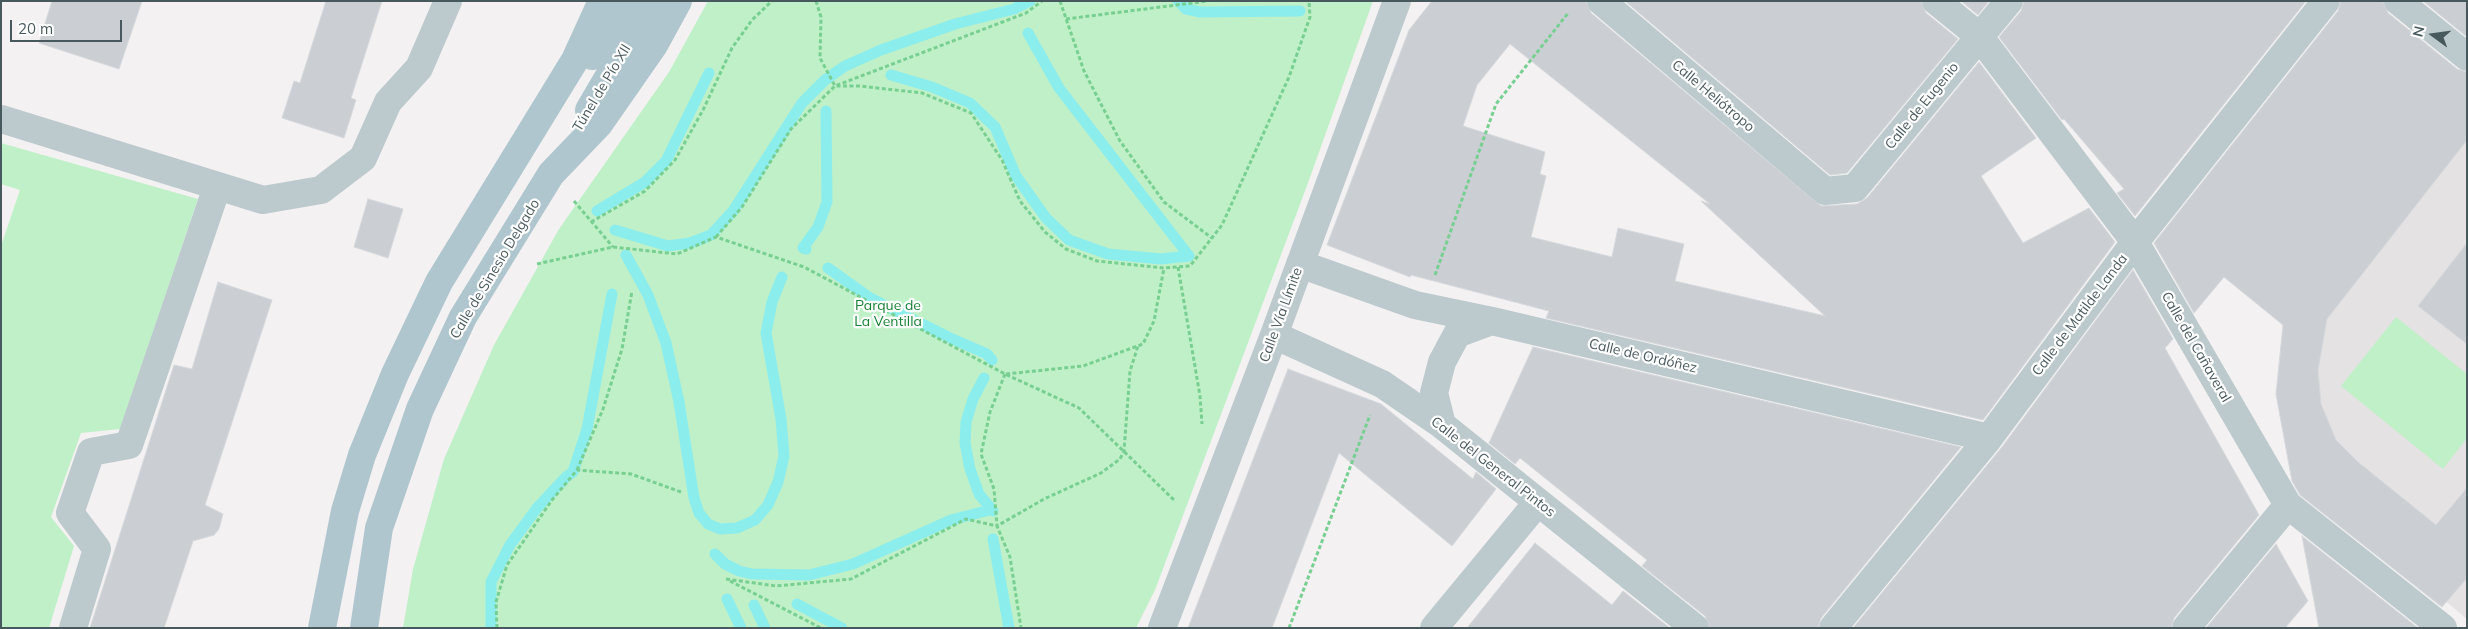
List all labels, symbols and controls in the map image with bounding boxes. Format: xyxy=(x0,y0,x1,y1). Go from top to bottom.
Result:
scale bar xyxy=(12,10,125,42)
north arrow xyxy=(2408,10,2458,60)
text: 20 m xyxy=(18,19,53,38)
text: N xyxy=(2408,24,2428,39)
street label: Túnel de Pío XII xyxy=(569,41,635,135)
street label: Calle Heliótropo xyxy=(1668,56,1758,136)
street label: Calle de Eugenio xyxy=(1882,59,1962,153)
street label: Calle de Sinesio Delgado xyxy=(447,196,543,342)
street label: Calle de Matilde Landa xyxy=(2029,251,2131,379)
street label: Calle Vía Límite xyxy=(1256,265,1306,365)
street label: Calle del Cañaveral xyxy=(2158,289,2234,405)
park label: Parque de La Ventilla xyxy=(854,298,922,331)
street label: Calle de Ordóñez xyxy=(1587,335,1699,377)
street label: Calle del General Pintos xyxy=(1427,413,1559,521)

